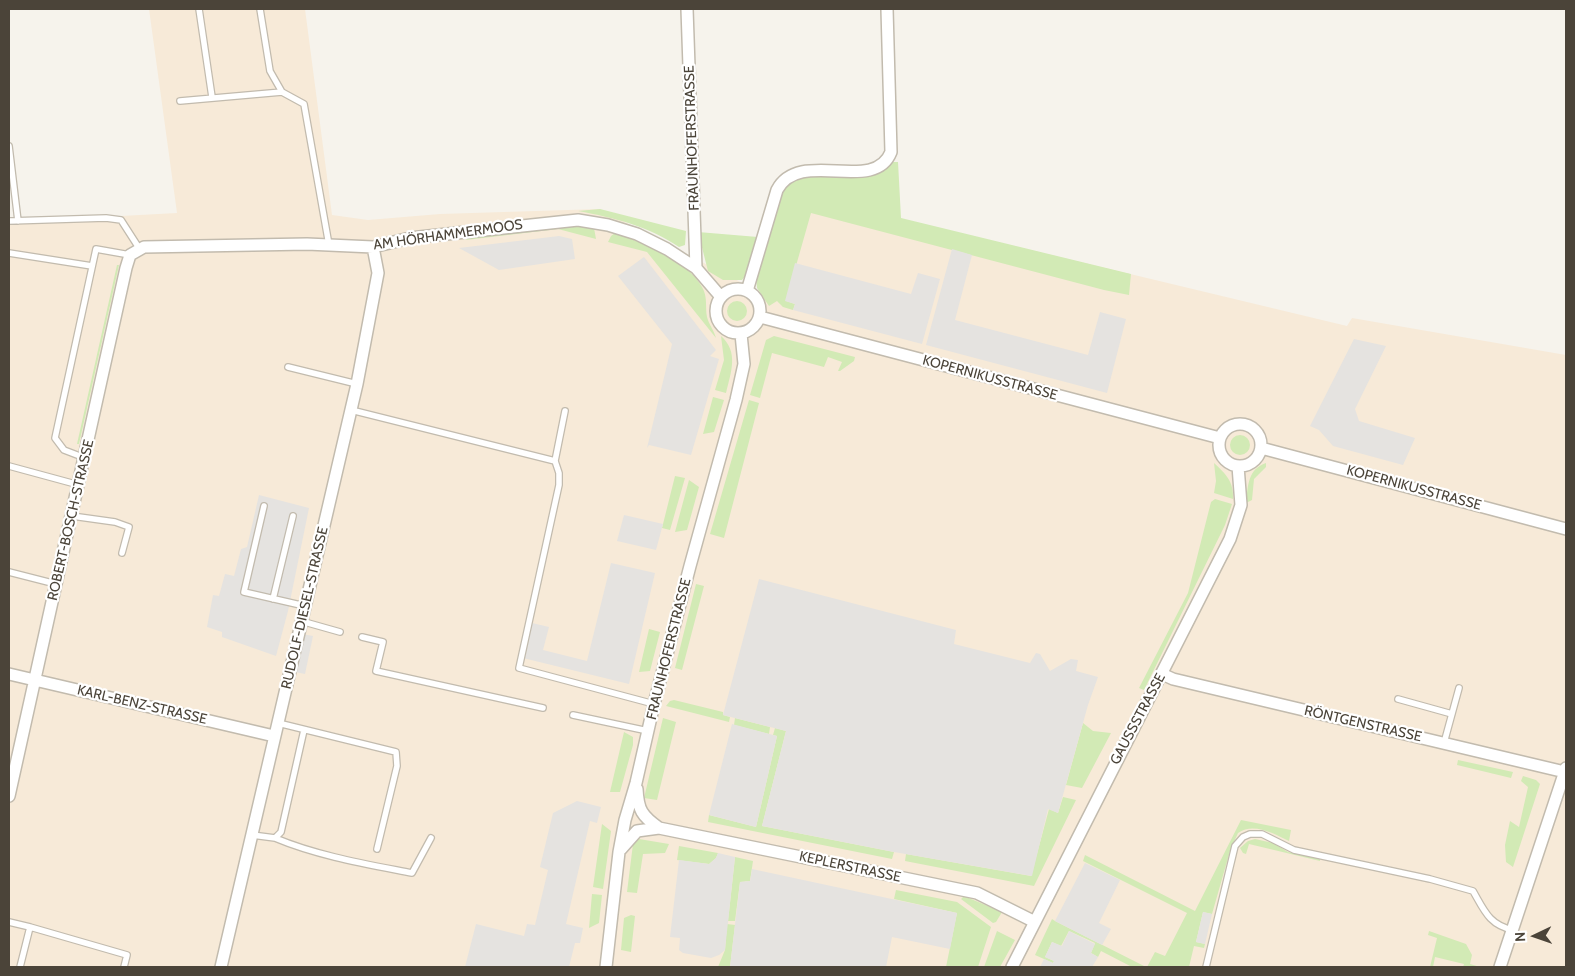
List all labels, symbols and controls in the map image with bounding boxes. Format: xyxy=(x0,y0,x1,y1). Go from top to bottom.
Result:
street label: FRAUNHOFERSTRASSE xyxy=(681,65,703,211)
street label: AM HÖRHAMMERMOOS xyxy=(372,216,524,254)
street label: KOPERNIKUSSTRASSE xyxy=(921,352,1059,404)
street label: ROBERT-BOSCH-STRASSE xyxy=(44,438,98,602)
street label: KOPERNIKUSSTRASSE xyxy=(1345,462,1483,514)
street label: RUDOLF-DIESEL-STRASSE xyxy=(278,525,332,691)
street label: FRAUNHOFERSTRASSE xyxy=(643,577,695,721)
street label: GAUSSSTRASSE xyxy=(1107,670,1169,768)
street label: KARL-BENZ-STRASSE xyxy=(75,682,209,728)
street label: RÖNTGENSTRASSE xyxy=(1303,702,1423,746)
street label: KEPLERSTRASSE xyxy=(798,848,902,886)
north arrow xyxy=(1510,911,1560,961)
text: N xyxy=(1511,931,1529,942)

